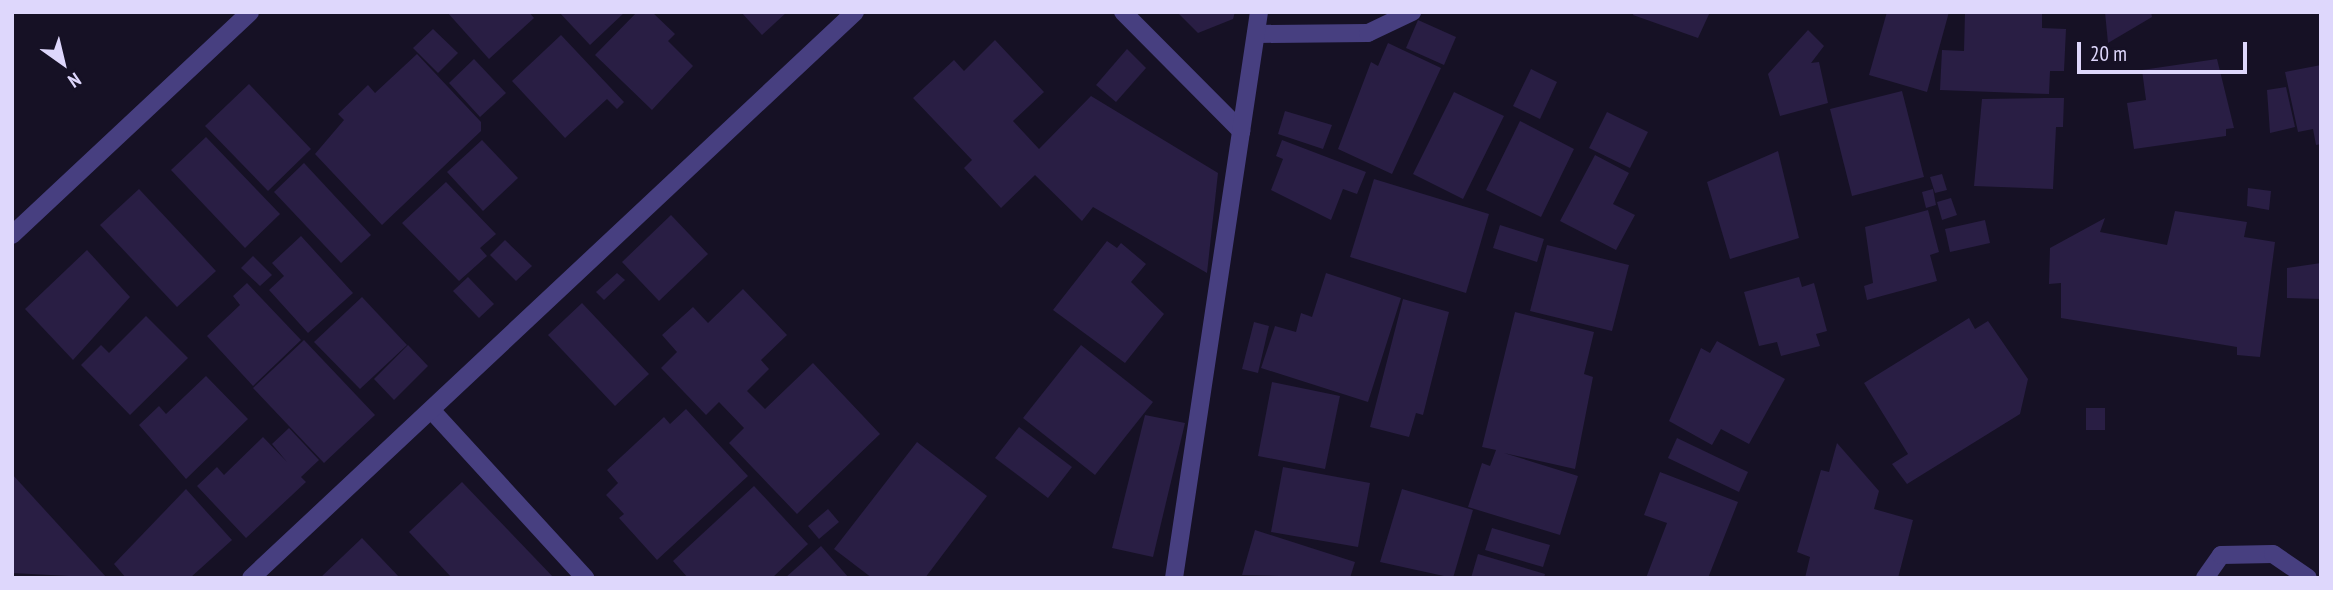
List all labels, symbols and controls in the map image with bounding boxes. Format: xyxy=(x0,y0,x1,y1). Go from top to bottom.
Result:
north arrow xyxy=(28,28,98,98)
scale bar xyxy=(2081,28,2251,72)
text: 20 m xyxy=(2090,40,2127,67)
text: N xyxy=(64,68,86,93)

